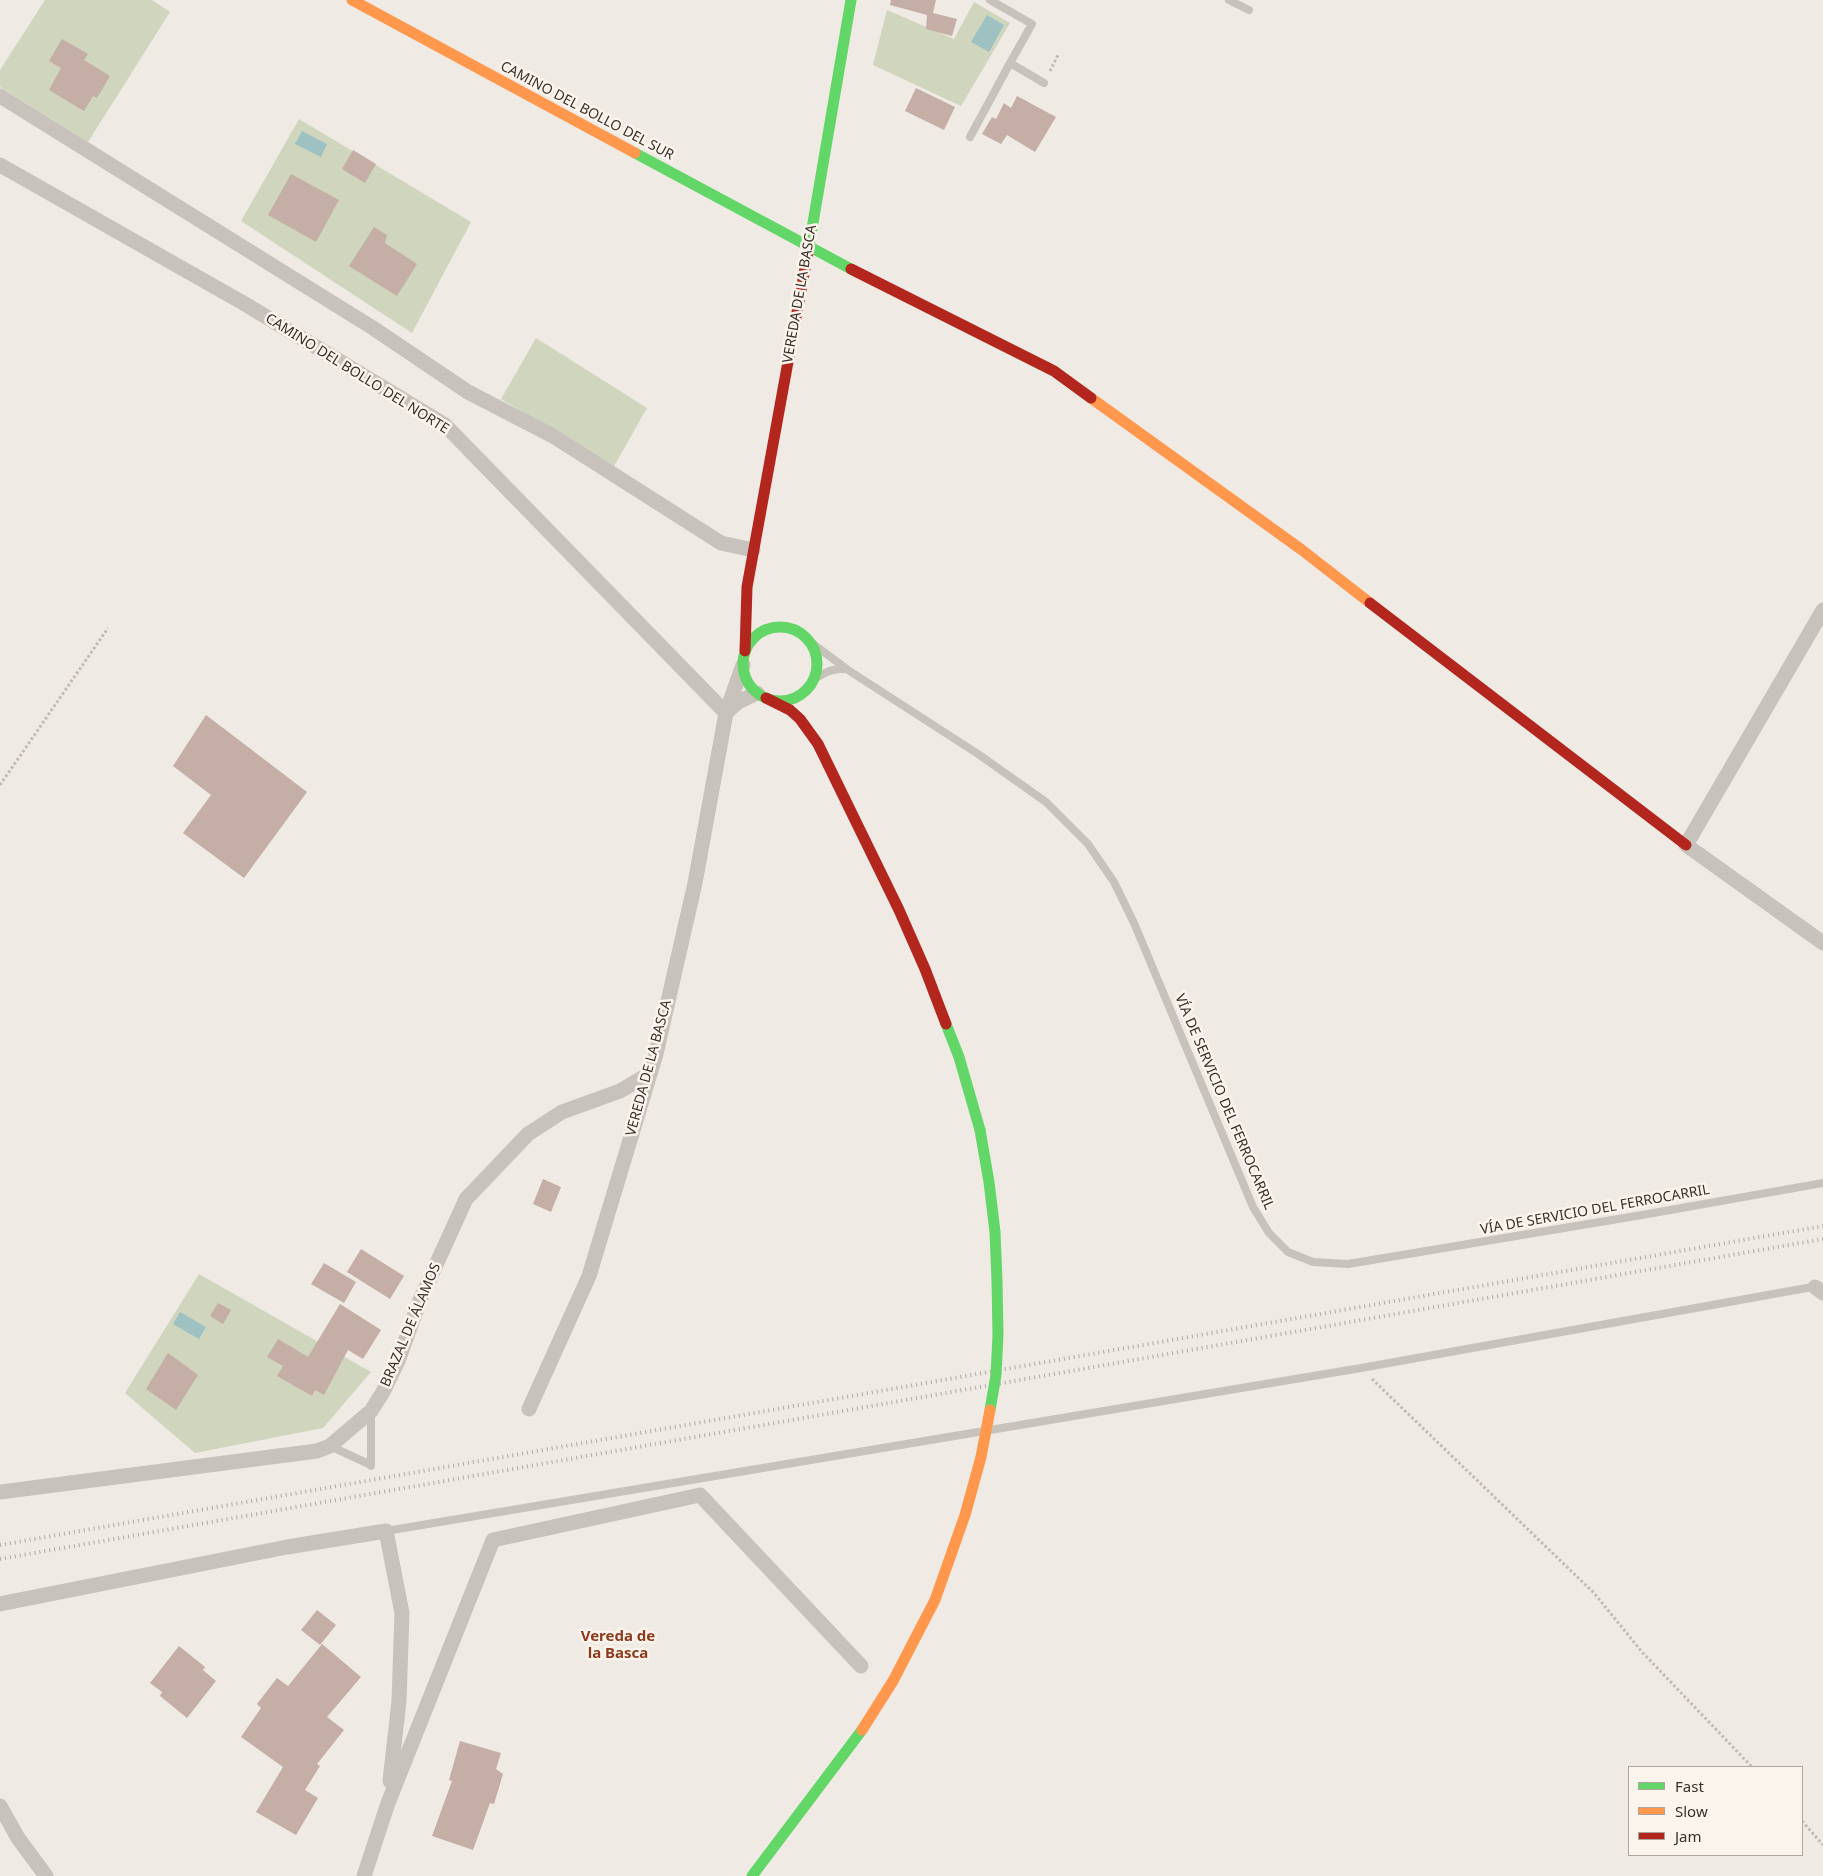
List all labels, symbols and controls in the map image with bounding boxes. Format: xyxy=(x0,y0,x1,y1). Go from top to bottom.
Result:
street label: CAMINO DEL BOLLO DEL SUR xyxy=(497,58,677,164)
street label: VEREDA DE LA BASCA xyxy=(780,223,820,365)
street label: CAMINO DEL BOLLO DEL NORTE xyxy=(262,310,452,438)
street label: VÍA DE SERVICIO DEL FERROCARRIL xyxy=(1171,992,1277,1212)
street label: VEREDA DE LA BASCA xyxy=(623,998,675,1138)
street label: VÍA DE SERVICIO DEL FERROCARRIL xyxy=(1479,1182,1711,1238)
street label: BRAZAL DE ÁLAMOS xyxy=(377,1261,445,1389)
district label: Vereda de la Basca xyxy=(581,1628,655,1663)
legend xyxy=(1628,1766,1803,1856)
text: Fast xyxy=(1675,1776,1704,1796)
text: Slow xyxy=(1675,1801,1708,1821)
text: Jam xyxy=(1675,1826,1702,1846)

